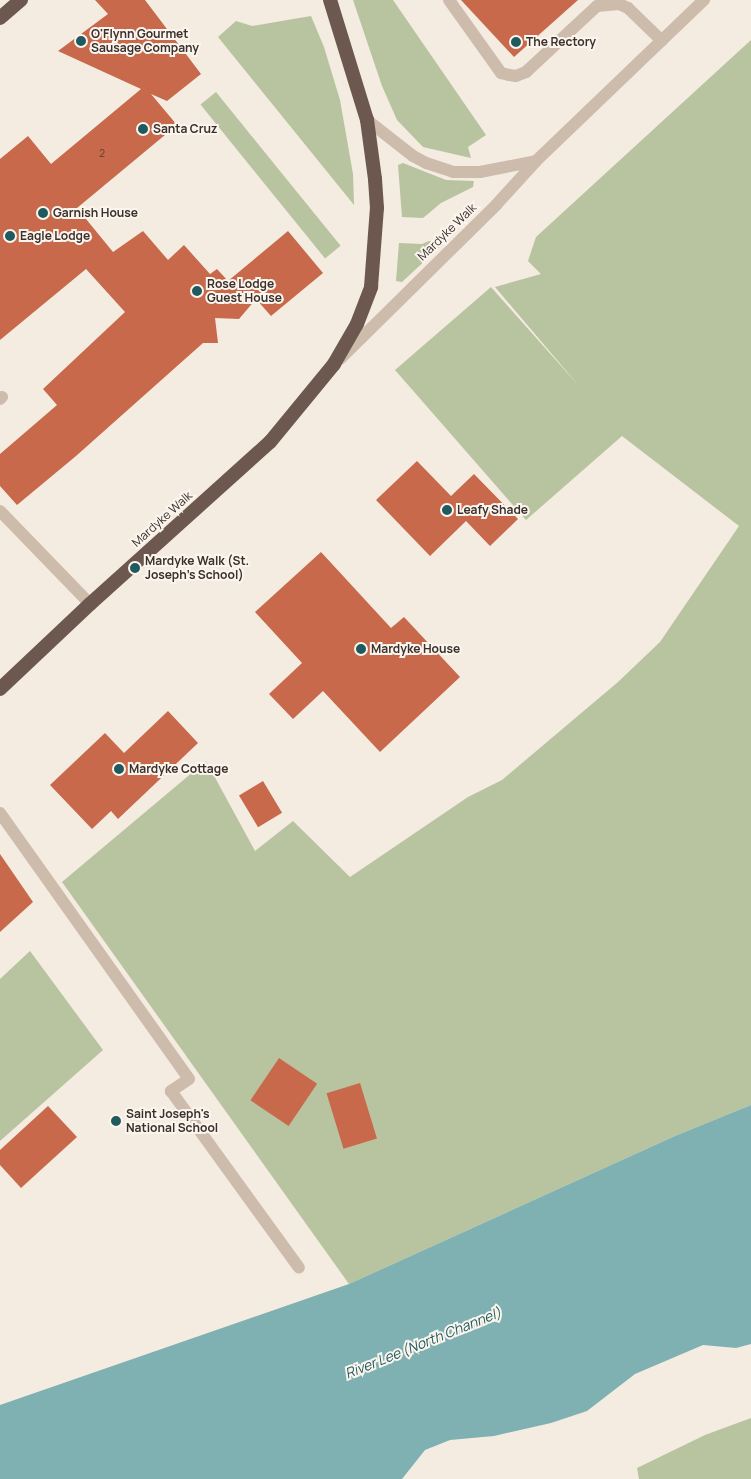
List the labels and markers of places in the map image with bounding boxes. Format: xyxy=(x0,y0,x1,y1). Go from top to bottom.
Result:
place label: O'Flynn Gourmet Sausage Company xyxy=(91,27,199,55)
marker: O'Flynn Gourmet Sausage Company xyxy=(75,35,87,47)
place label: The Rectory xyxy=(526,35,596,49)
marker: The Rectory xyxy=(510,36,522,48)
place label: Santa Cruz xyxy=(153,122,217,136)
marker: Santa Cruz xyxy=(137,123,149,135)
place label: Garnish House xyxy=(53,206,138,220)
marker: Garnish House xyxy=(37,207,49,219)
place label: Eagle Lodge xyxy=(20,229,90,243)
marker: Eagle Lodge xyxy=(4,230,16,242)
place label: Rose Lodge Guest House xyxy=(207,277,282,305)
marker: Rose Lodge Guest House xyxy=(191,285,203,297)
place label: Leafy Shade xyxy=(457,503,528,517)
marker: Leafy Shade xyxy=(441,504,453,516)
place label: Mardyke Walk (St. Joseph's School) xyxy=(145,554,249,582)
marker: Mardyke Walk (St. Joseph's School) xyxy=(129,562,141,574)
place label: Mardyke House xyxy=(371,642,460,656)
marker: Mardyke House xyxy=(355,643,367,655)
place label: Mardyke Cottage xyxy=(129,762,228,776)
marker: Mardyke Cottage xyxy=(113,763,125,775)
place label: Saint Joseph's National School xyxy=(126,1107,218,1135)
marker: Saint Joseph's National School xyxy=(110,1115,122,1127)

